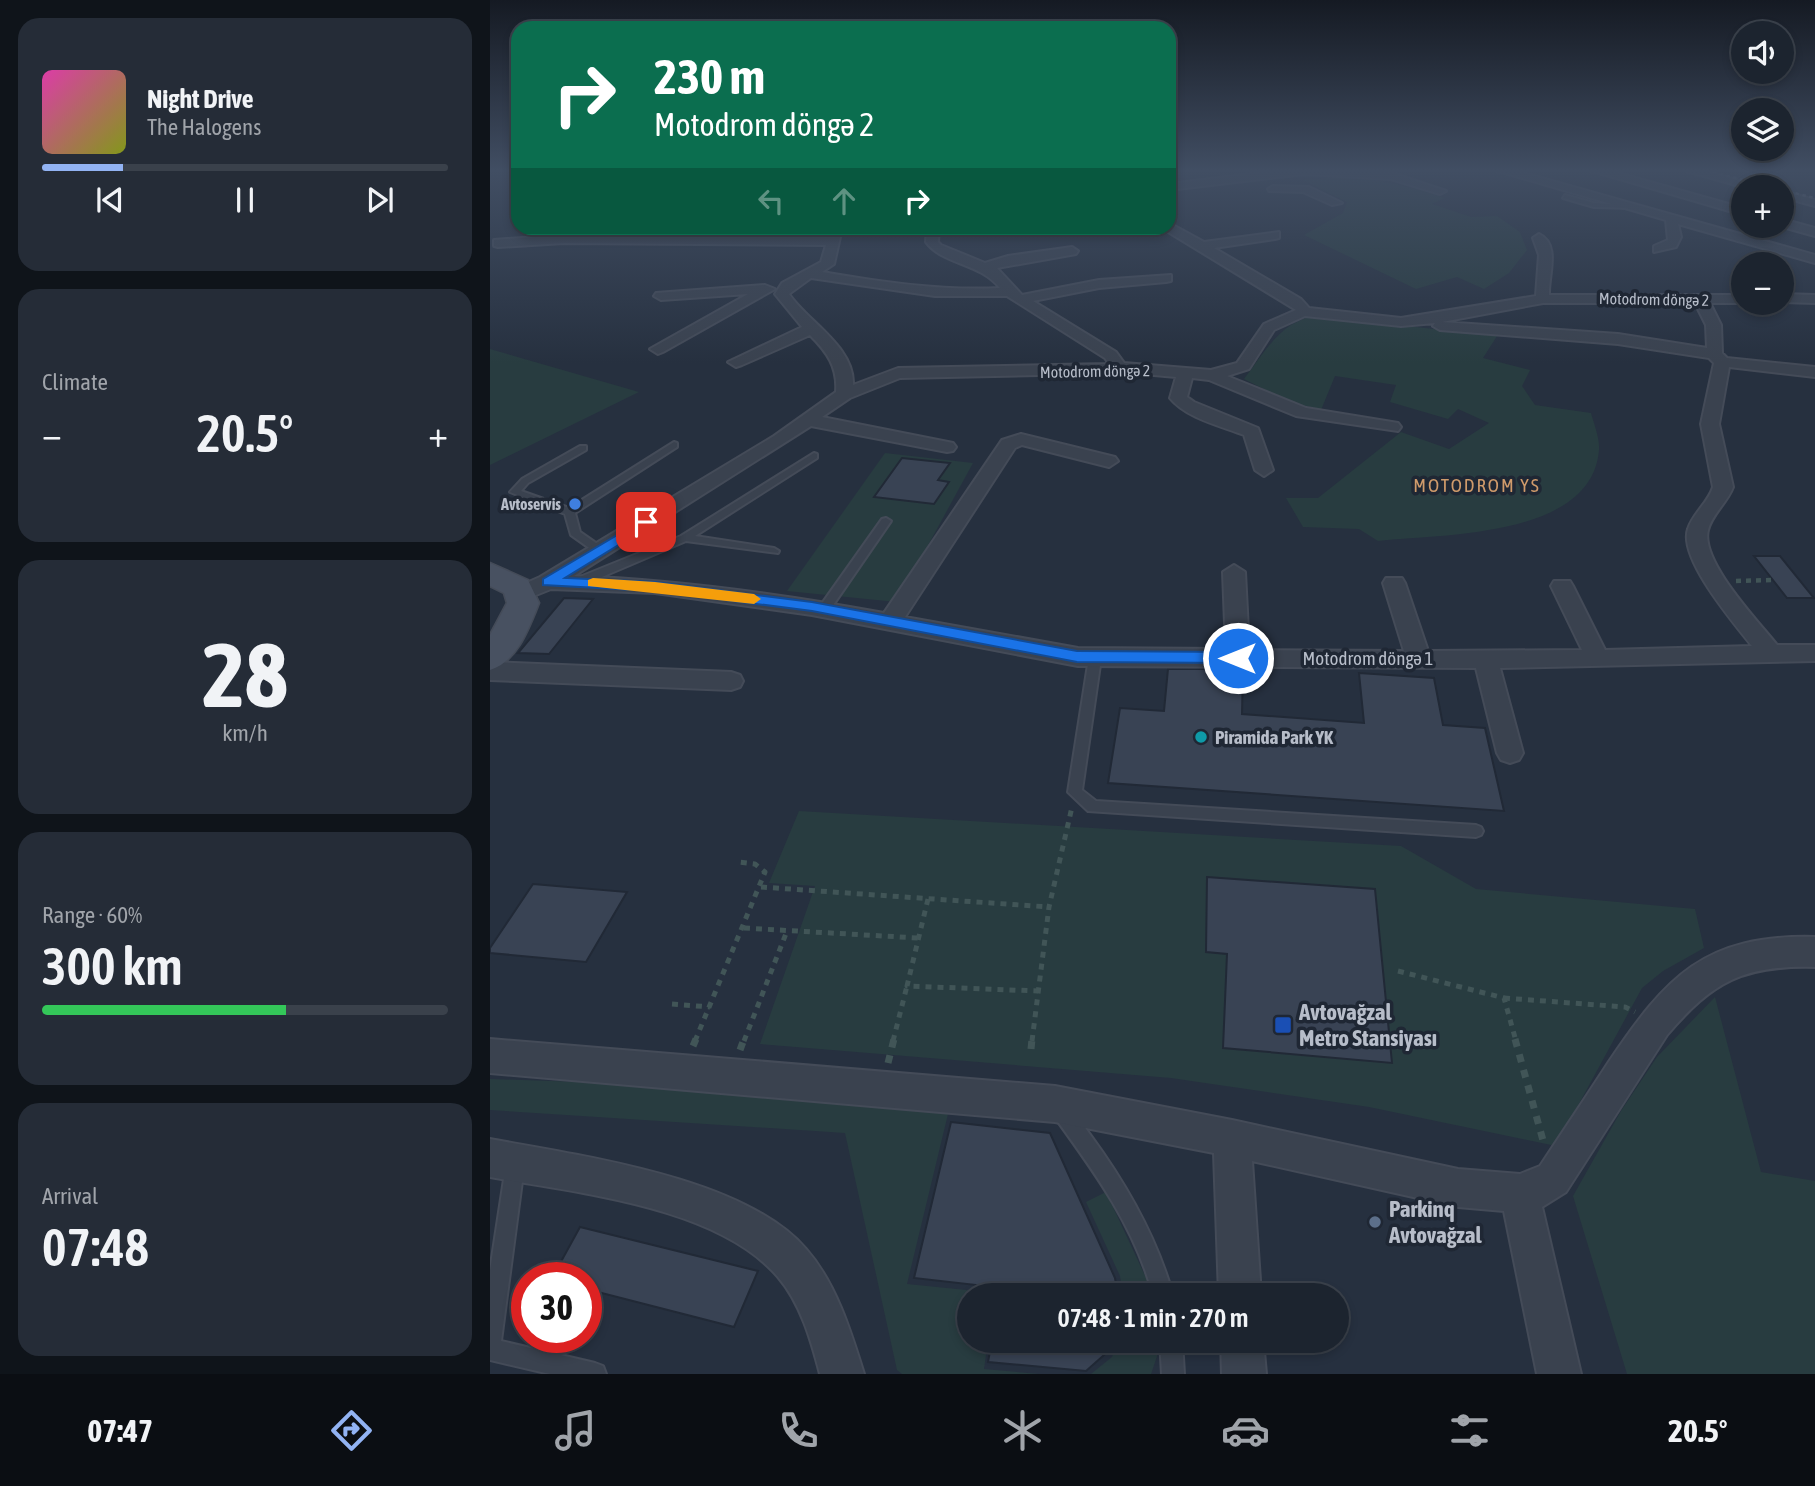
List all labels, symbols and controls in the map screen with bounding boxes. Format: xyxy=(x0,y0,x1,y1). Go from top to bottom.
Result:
map controls xyxy=(1731,21,1794,315)
button: sound xyxy=(1731,21,1794,84)
text: 230 m xyxy=(654,48,765,104)
icon: right xyxy=(539,49,630,140)
text: Night Drive xyxy=(147,84,254,114)
button: layers xyxy=(1731,98,1794,161)
text: Motodrom döngə 2 xyxy=(654,106,874,143)
text: The Halogens xyxy=(147,114,261,140)
button: + xyxy=(1731,175,1794,238)
icon: previous xyxy=(91,181,129,219)
icon: pause xyxy=(226,181,264,219)
icon: next xyxy=(361,181,399,219)
icon: left xyxy=(752,182,790,220)
icon: ahead xyxy=(825,182,863,220)
icon: right xyxy=(898,182,936,220)
button: − xyxy=(1731,252,1794,315)
street label: Motodrom döngə 2 xyxy=(1599,289,1709,310)
street label: Motodrom döngə 2 xyxy=(1040,361,1150,382)
text: Climate xyxy=(42,369,108,395)
text: 20.5° xyxy=(197,403,293,463)
text: − xyxy=(42,412,62,455)
text: + xyxy=(428,412,448,455)
district label: MOTODROM YS xyxy=(1413,474,1541,496)
pin xyxy=(616,492,676,552)
place label: Avtoservis xyxy=(500,495,561,513)
marker: Avtoservis xyxy=(567,496,583,512)
icon: arrive xyxy=(627,503,665,541)
position arrow xyxy=(1201,621,1275,695)
text: 28 xyxy=(202,622,288,726)
street label: Motodrom döngə 1 xyxy=(1303,647,1433,669)
text: km/h xyxy=(222,720,268,746)
place label: Piramida Park YK xyxy=(1215,726,1334,748)
marker: Piramida Park YK xyxy=(1193,729,1209,745)
text: Range · 60% xyxy=(42,902,142,928)
text: 300 km xyxy=(42,936,183,996)
place label: Avtovağzal Metro Stansiyası xyxy=(1298,999,1437,1051)
marker: Avtovağzal Metro Stansiyası xyxy=(1273,1015,1293,1035)
text: Arrival xyxy=(42,1183,98,1209)
place label: Parkinq Avtovağzal xyxy=(1388,1196,1483,1248)
marker: Parkinq Avtovağzal xyxy=(1367,1214,1383,1230)
text: 07:48 xyxy=(42,1217,149,1277)
speed limit sign: 30 xyxy=(511,1262,602,1353)
text: 07:48 · 1 min · 270 m xyxy=(1058,1303,1248,1333)
icon: directions xyxy=(327,1406,376,1455)
icon: music xyxy=(551,1406,600,1455)
icon: phone xyxy=(774,1406,823,1455)
icon: climate xyxy=(998,1406,1047,1455)
icon: car xyxy=(1221,1406,1270,1455)
icon: filters xyxy=(1445,1406,1494,1455)
text: 07:47 xyxy=(87,1412,153,1449)
text: 20.5° xyxy=(1668,1412,1728,1449)

